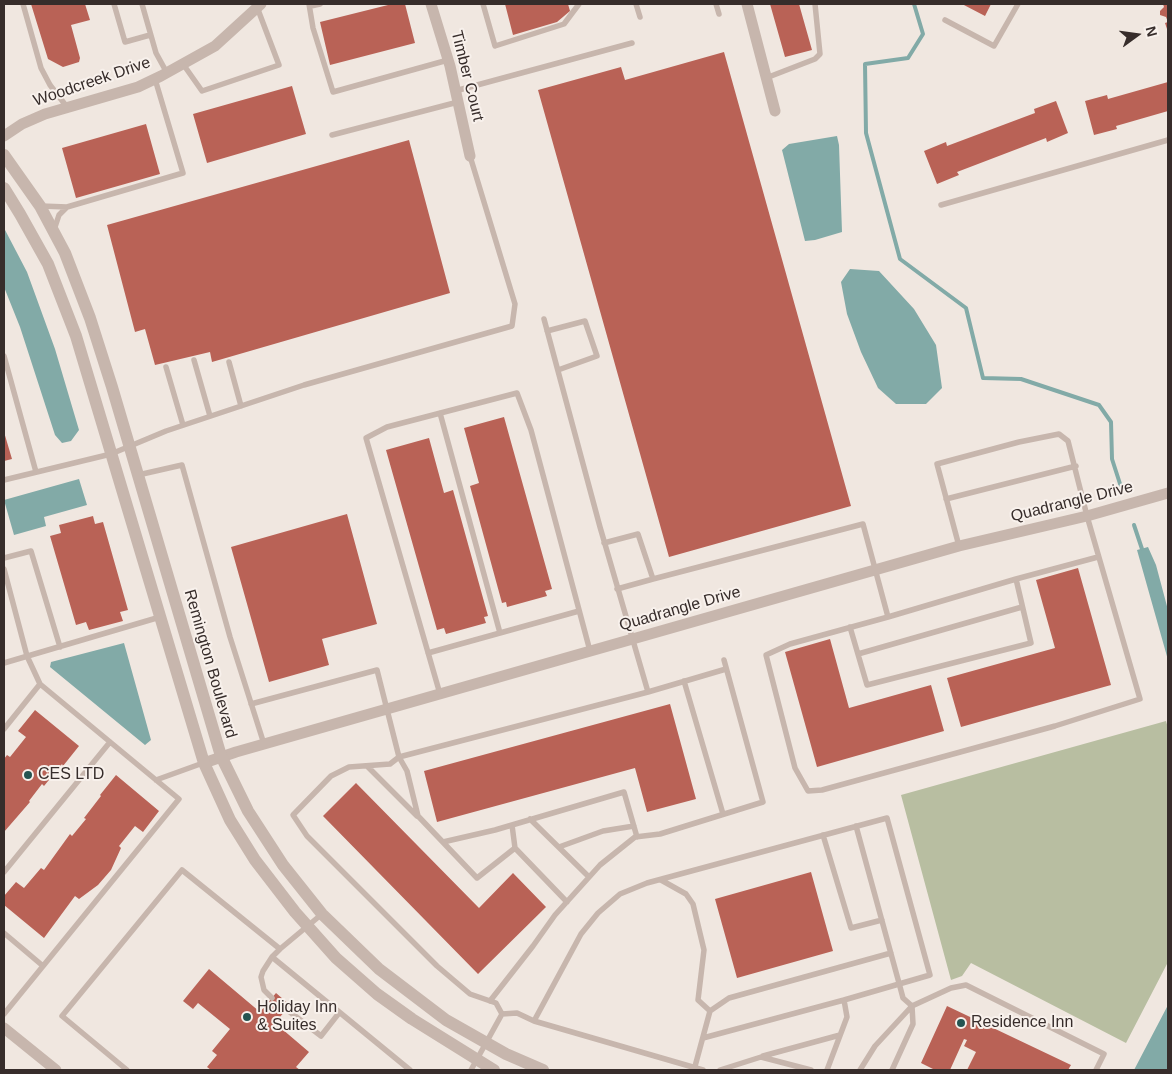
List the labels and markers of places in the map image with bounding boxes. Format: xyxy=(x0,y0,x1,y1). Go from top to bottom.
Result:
place label: CES LTD xyxy=(38,765,104,785)
marker: CES LTD xyxy=(22,769,34,781)
place label: Holiday Inn & Suites xyxy=(257,998,337,1036)
marker: Holiday Inn & Suites xyxy=(241,1011,253,1023)
place label: Residence Inn xyxy=(971,1013,1073,1033)
marker: Residence Inn xyxy=(955,1017,967,1029)

